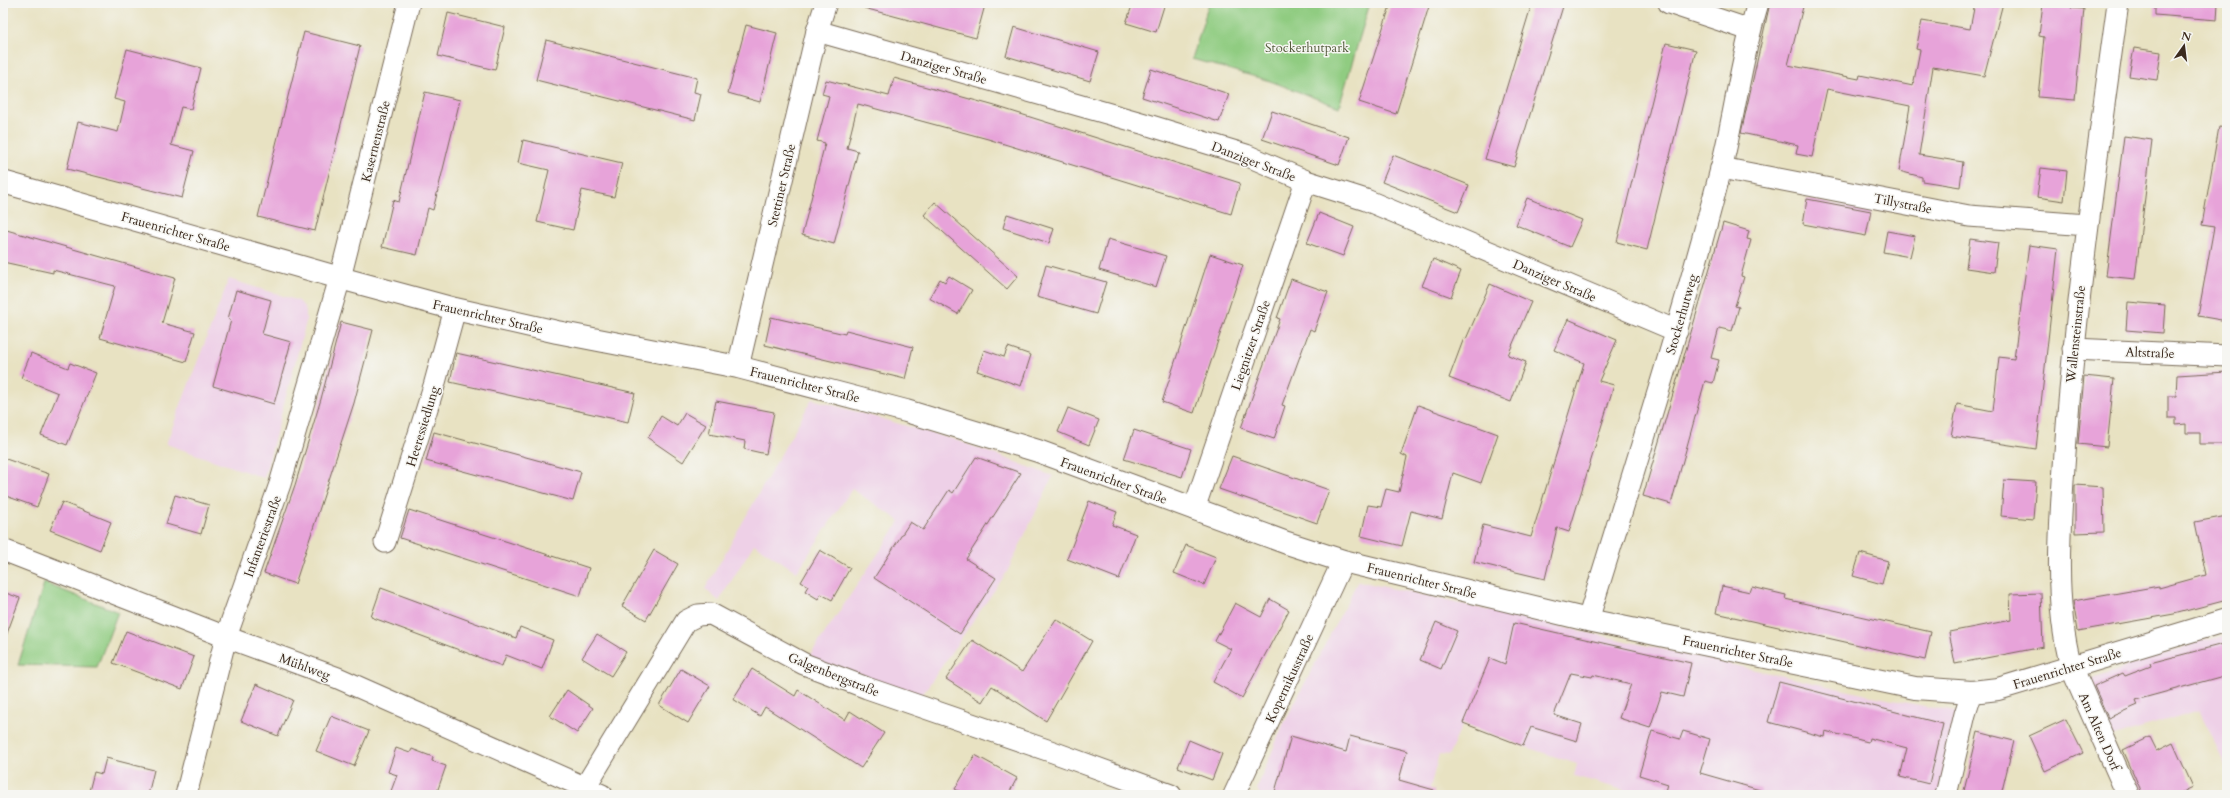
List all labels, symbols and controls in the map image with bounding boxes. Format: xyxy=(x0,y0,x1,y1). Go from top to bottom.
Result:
north arrow xyxy=(2164,26,2204,66)
text: N xyxy=(2180,28,2193,45)
park label: Stockerhutpark xyxy=(1265,39,1349,57)
street label: Danziger Straße xyxy=(898,47,989,89)
street label: Kasernenstraße xyxy=(357,99,395,184)
street label: Danziger Straße xyxy=(1209,138,1299,186)
street label: Stettiner Straße xyxy=(764,142,800,228)
street label: Tillystraße xyxy=(1872,190,1934,218)
street label: Frauenrichter Straße xyxy=(119,208,232,256)
street label: Danziger Straße xyxy=(1510,255,1599,307)
street label: Stockerhutweg xyxy=(1662,271,1702,357)
street label: Wallensteinstraße xyxy=(2062,284,2090,385)
street label: Frauenrichter Straße xyxy=(431,296,545,338)
street label: Liegnitzer Straße xyxy=(1227,298,1275,393)
street label: Altstraße xyxy=(2125,343,2175,363)
street label: Frauenrichter Straße xyxy=(748,363,862,407)
street label: Heeressiedlung xyxy=(402,383,444,469)
street label: Frauenrichter Straße xyxy=(1058,453,1170,509)
street label: Infanteriestraße xyxy=(240,493,286,580)
street label: Frauenrichter Straße xyxy=(1365,559,1479,603)
street label: Kopernikusstraße xyxy=(1261,631,1318,726)
street label: Frauenrichter Straße xyxy=(1681,631,1795,672)
street label: Frauenrichter Straße xyxy=(2011,644,2124,694)
street label: Galgenbergstraße xyxy=(785,648,882,702)
street label: Mühlweg xyxy=(276,649,334,685)
street label: Am Alten Dorf xyxy=(2074,690,2125,775)

